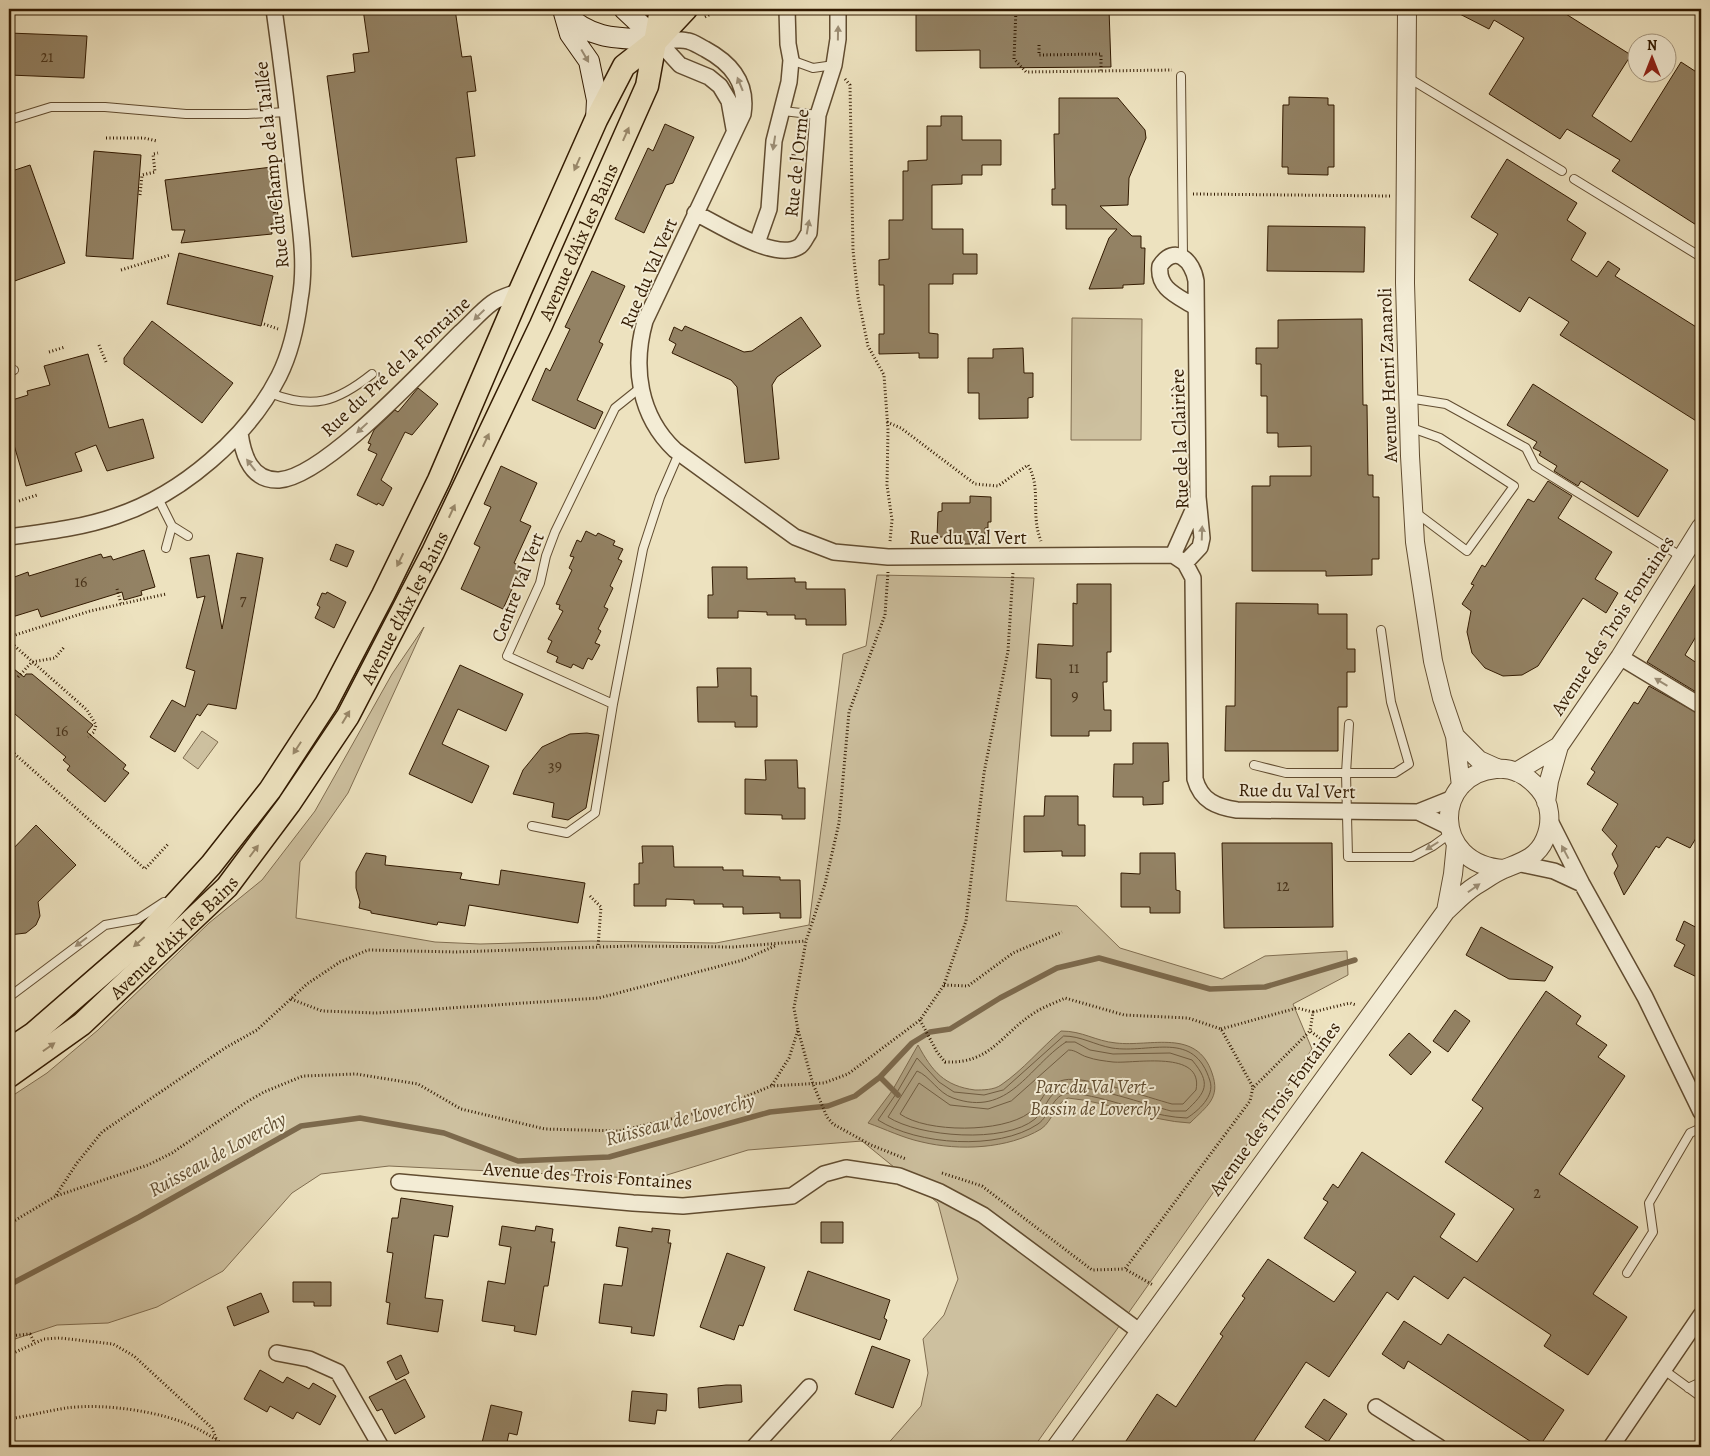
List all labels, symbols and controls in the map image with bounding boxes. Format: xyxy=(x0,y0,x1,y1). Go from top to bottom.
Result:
one-way arrow xyxy=(834,25,842,41)
north arrow xyxy=(1628,32,1678,82)
text: N xyxy=(1647,36,1657,55)
house number: 21 xyxy=(40,46,54,68)
one-way arrow xyxy=(581,49,590,62)
street label: Rue du Champ de la Taillée xyxy=(248,60,296,270)
one-way arrow xyxy=(735,77,743,91)
street label: Rue de l'Orme xyxy=(778,108,816,219)
one-way arrow xyxy=(622,127,630,141)
one-way arrow xyxy=(770,135,778,151)
one-way arrow xyxy=(572,157,580,171)
street label: Avenue d'Aix les Bains xyxy=(532,159,625,325)
street label: Rue du Val Vert xyxy=(614,214,684,332)
one-way arrow xyxy=(805,219,813,235)
street label: Avenue Henri Zanaroli xyxy=(1372,287,1404,464)
street label: Rue du Pré de la Fontaine xyxy=(315,291,476,443)
one-way arrow xyxy=(473,309,485,321)
street label: Rue de la Clairière xyxy=(1165,368,1195,510)
one-way arrow xyxy=(356,422,368,434)
one-way arrow xyxy=(482,433,490,447)
one-way arrow xyxy=(245,459,256,472)
one-way arrow xyxy=(449,504,457,518)
street label: Rue du Val Vert xyxy=(909,525,1027,551)
one-way arrow xyxy=(1198,525,1206,541)
street label: Avenue d'Aix les Bains xyxy=(354,527,455,690)
street label: Centre Val Vert xyxy=(485,529,551,646)
street label: Avenue des Trois Fontaines xyxy=(1544,531,1681,721)
one-way arrow xyxy=(396,553,404,567)
house number: 16 xyxy=(75,571,87,593)
house number: 7 xyxy=(240,589,247,611)
house number: 11 xyxy=(1069,657,1080,679)
one-way arrow xyxy=(1654,677,1667,686)
house number: 9 xyxy=(1071,685,1079,707)
one-way arrow xyxy=(341,711,350,724)
house number: 16 xyxy=(56,720,68,742)
one-way arrow xyxy=(292,742,302,755)
house number: 39 xyxy=(548,755,562,777)
street label: Rue du Val Vert xyxy=(1238,777,1356,805)
one-way arrow xyxy=(1426,841,1439,850)
one-way arrow xyxy=(249,844,259,858)
one-way arrow xyxy=(1561,845,1569,859)
street label: Avenue d'Aix les Bains xyxy=(103,871,245,1006)
house number: 12 xyxy=(1276,875,1290,897)
one-way arrow xyxy=(1467,883,1480,893)
one-way arrow xyxy=(75,936,88,947)
one-way arrow xyxy=(133,936,146,947)
street label: Avenue des Trois Fontaines xyxy=(1202,1016,1347,1202)
one-way arrow xyxy=(42,1042,55,1052)
park label: Parc du Val Vert - Bassin de Loverchy xyxy=(1030,1074,1161,1122)
water label: Ruisseau de Loverchy xyxy=(602,1087,758,1152)
water label: Ruisseau de Loverchy xyxy=(144,1105,291,1203)
street label: Avenue des Trois Fontaines xyxy=(482,1156,693,1196)
house number: 2 xyxy=(1533,1182,1541,1204)

